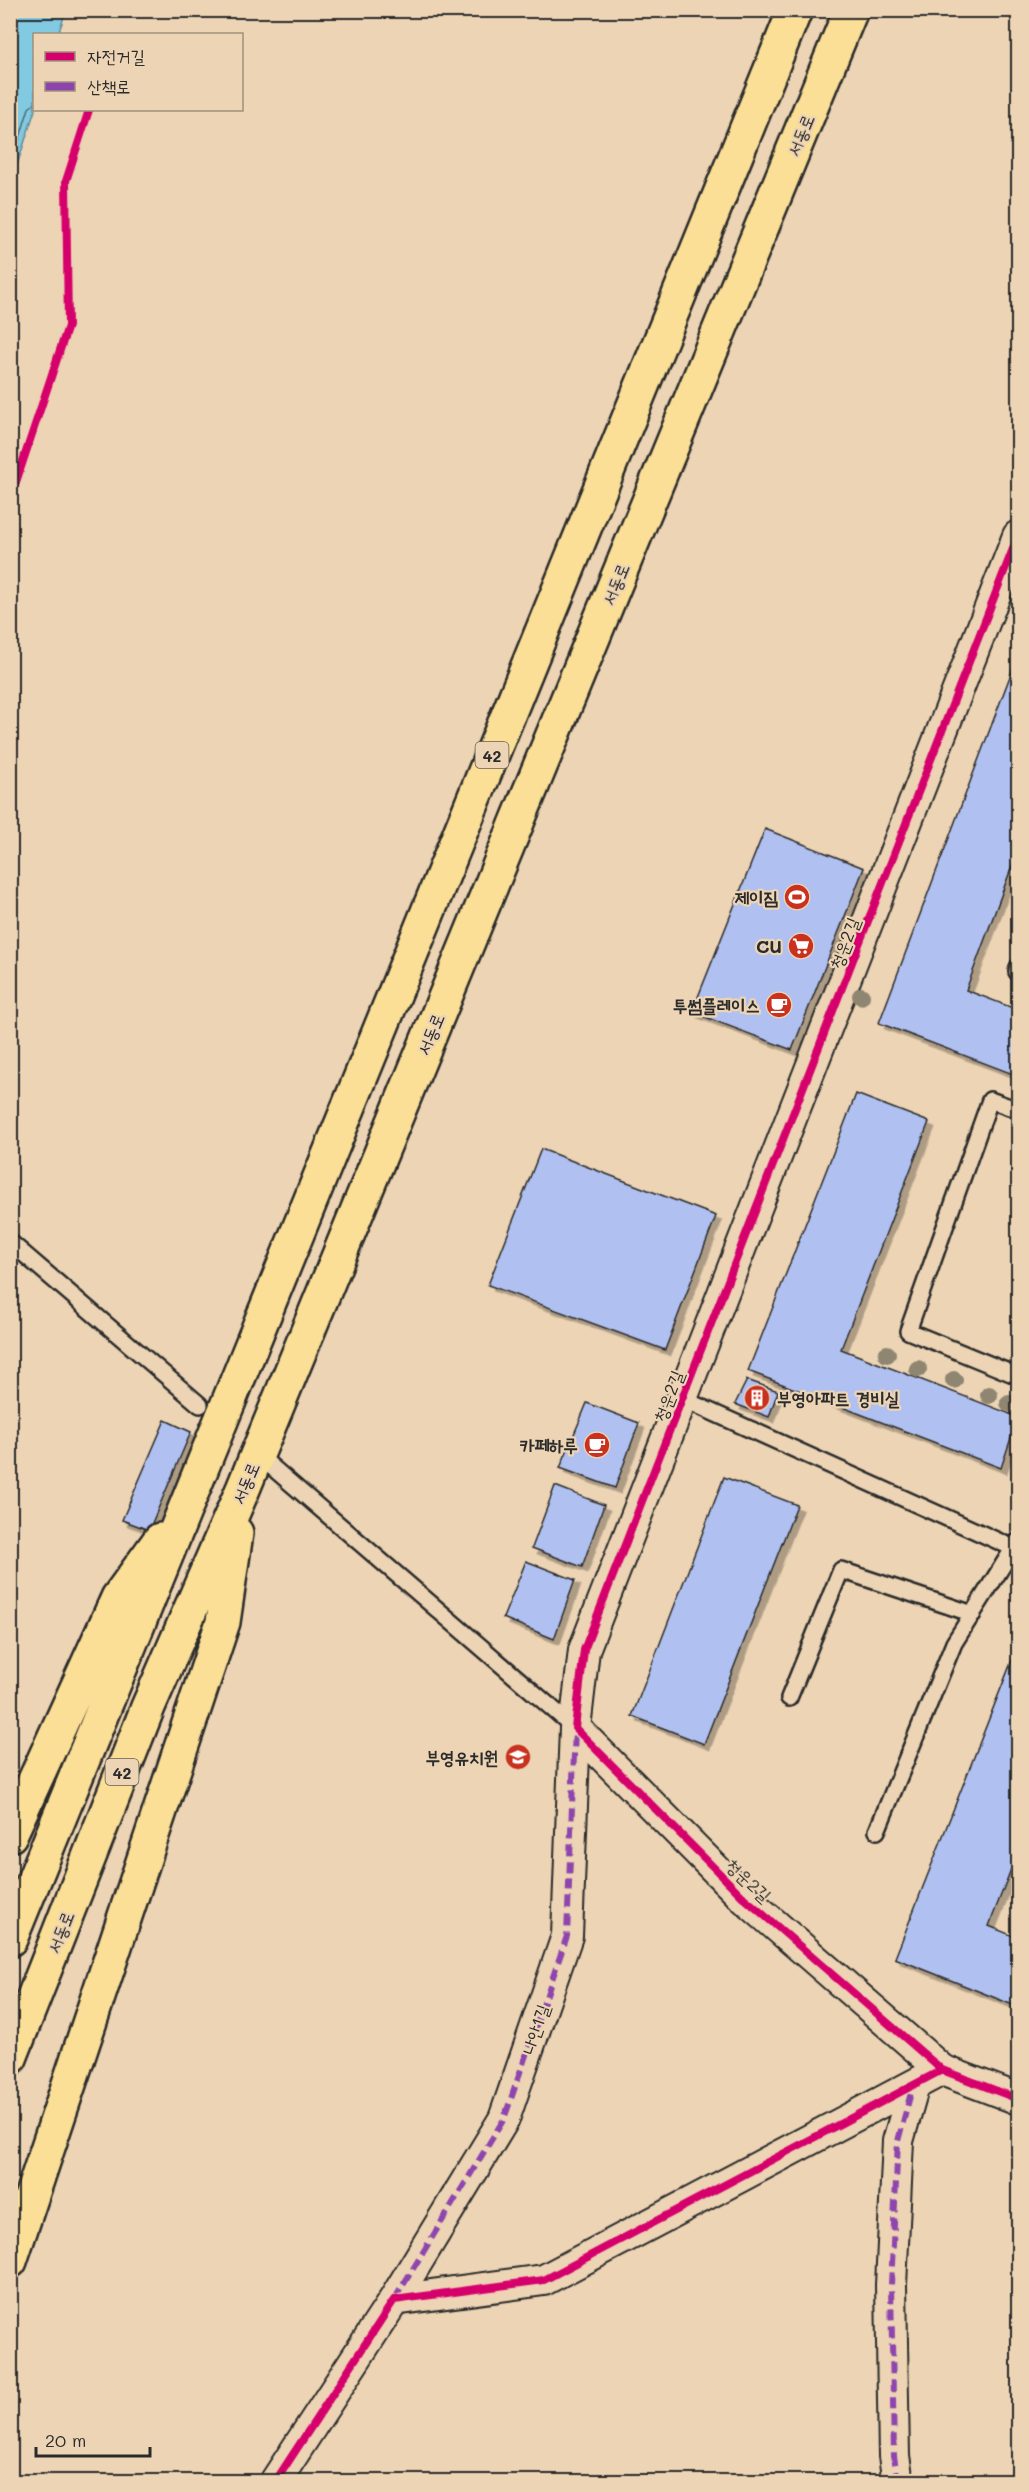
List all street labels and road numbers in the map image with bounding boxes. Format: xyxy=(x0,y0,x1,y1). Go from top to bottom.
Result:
street label: 서동로 xyxy=(781,110,819,160)
street label: 서동로 xyxy=(596,559,634,609)
road number: 42 xyxy=(476,742,508,768)
street label: 청운2길 xyxy=(823,913,865,972)
street label: 서동로 xyxy=(411,1009,449,1059)
street label: 청운2길 xyxy=(647,1366,689,1425)
street label: 서동로 xyxy=(225,1458,265,1508)
road number: 42 xyxy=(106,1759,138,1785)
street label: 청운2길 xyxy=(721,1853,777,1907)
street label: 서동로 xyxy=(41,1907,79,1957)
street label: 나안1길 xyxy=(515,2000,555,2057)

